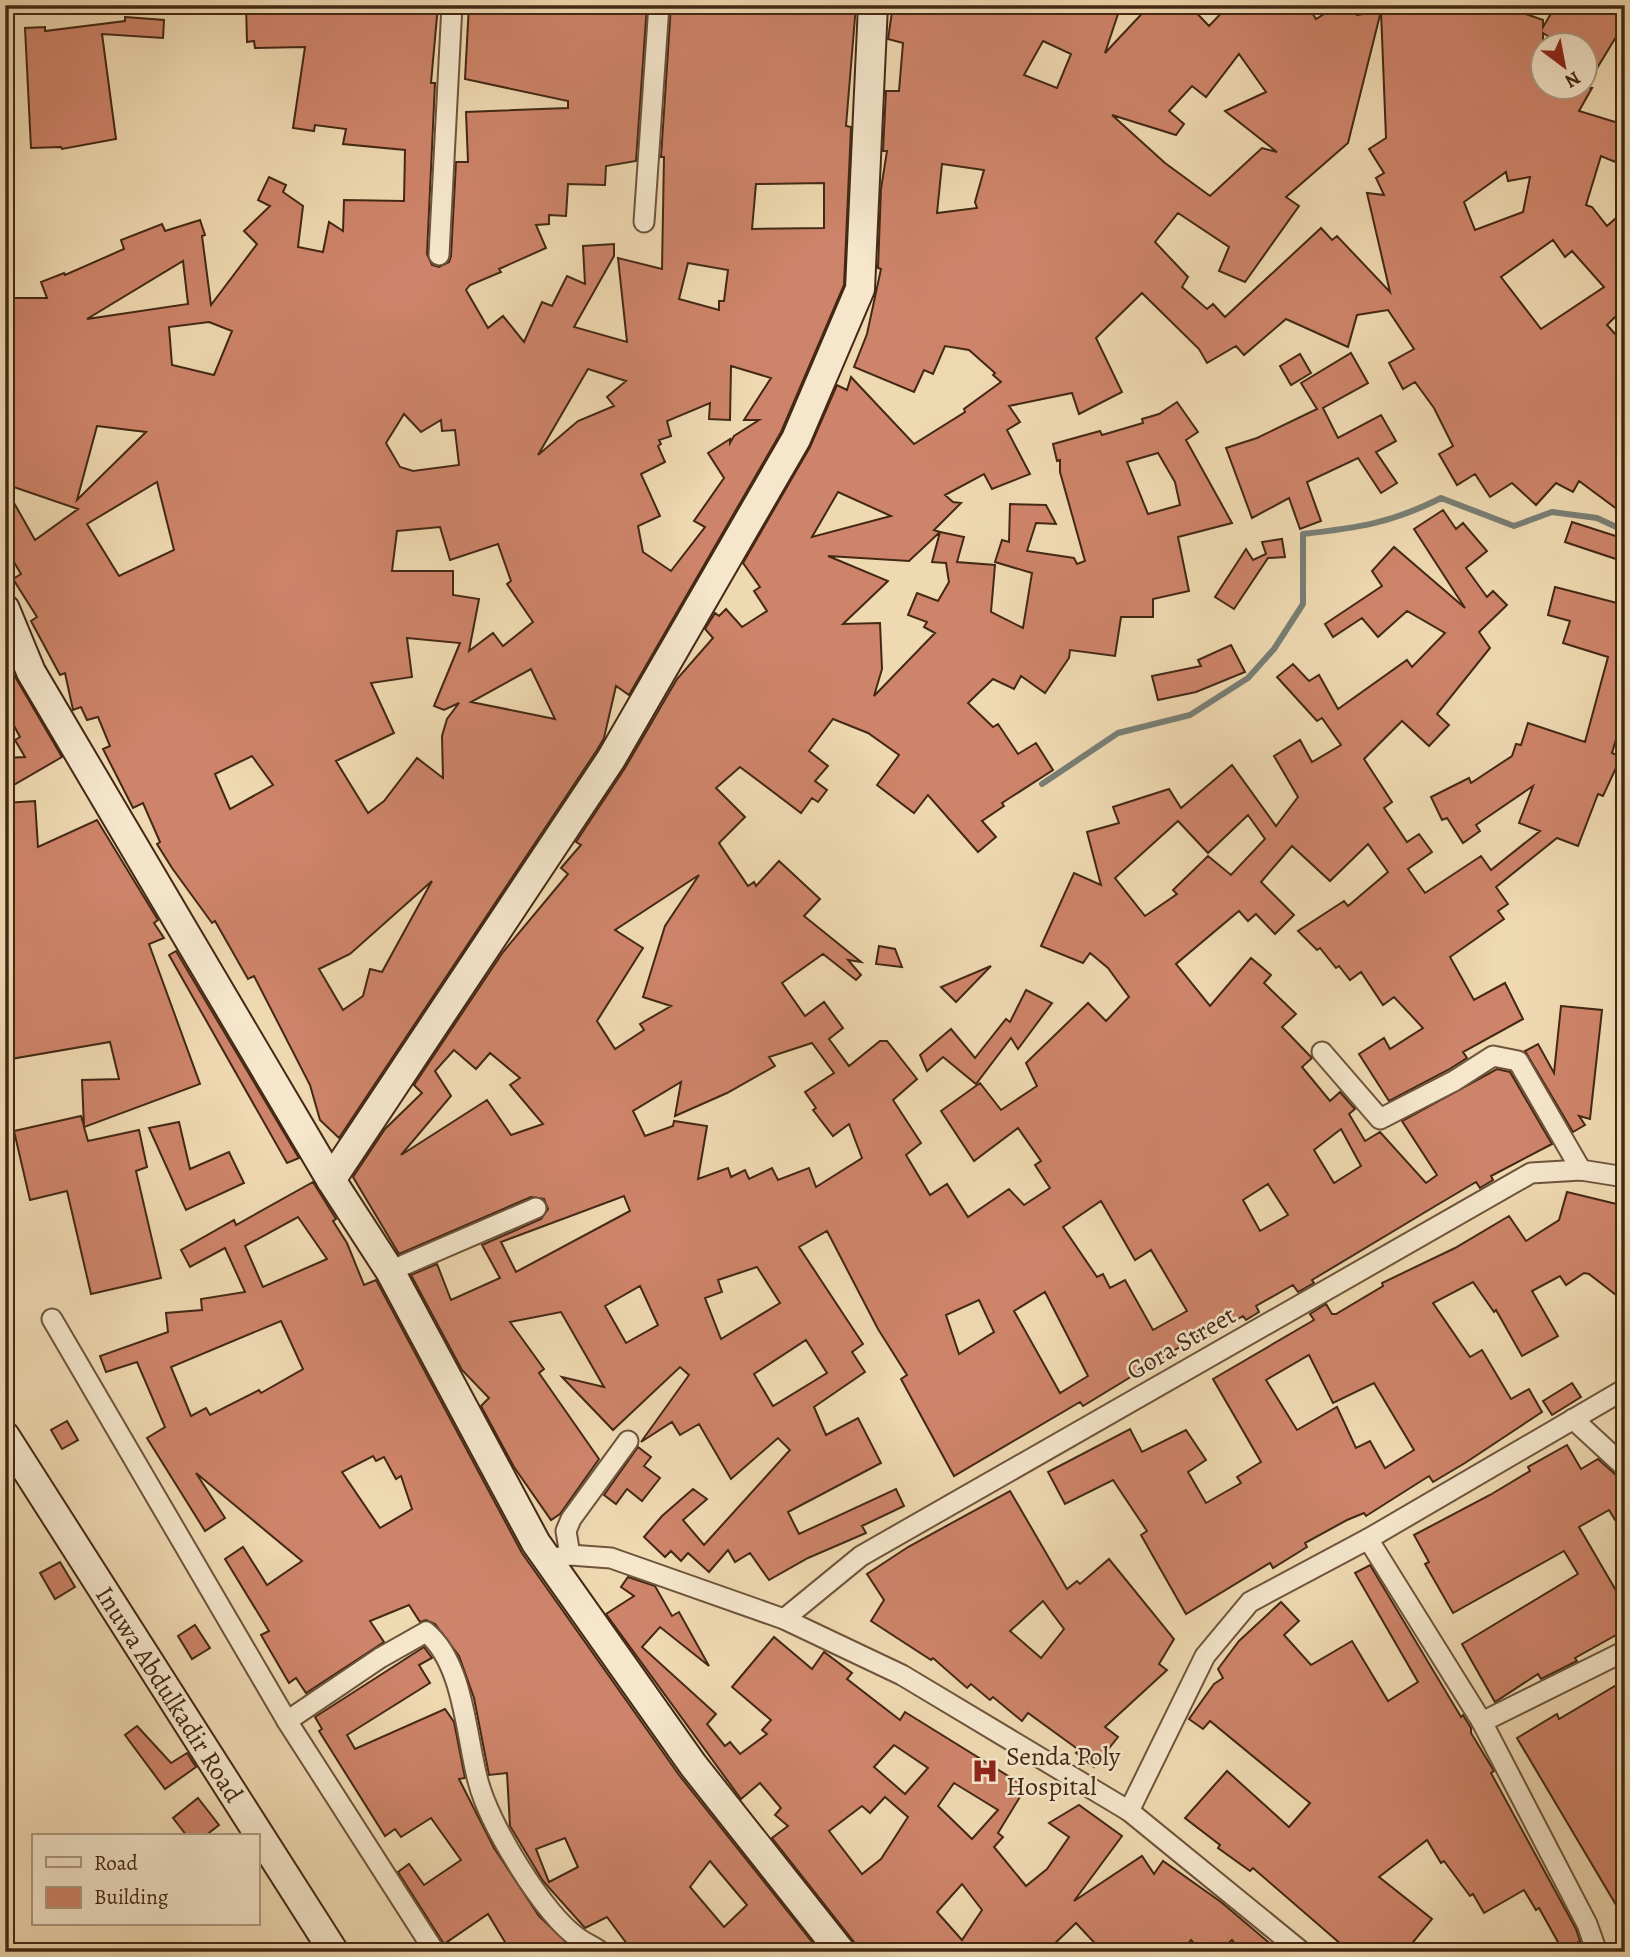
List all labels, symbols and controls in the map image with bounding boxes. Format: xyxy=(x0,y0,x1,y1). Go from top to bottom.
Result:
north arrow xyxy=(1528,32,1598,102)
text: N xyxy=(1560,65,1585,94)
street label: Gora Street xyxy=(1120,1297,1242,1388)
street label: Inuwa Abdulkadir Road xyxy=(88,1579,252,1809)
place label: Senda Poly Hospital xyxy=(1006,1739,1121,1804)
hospital icon: Senda Poly Hospital xyxy=(970,1756,1000,1786)
legend xyxy=(32,1834,259,1926)
text: Road xyxy=(94,1849,138,1877)
text: Building xyxy=(94,1883,169,1911)

